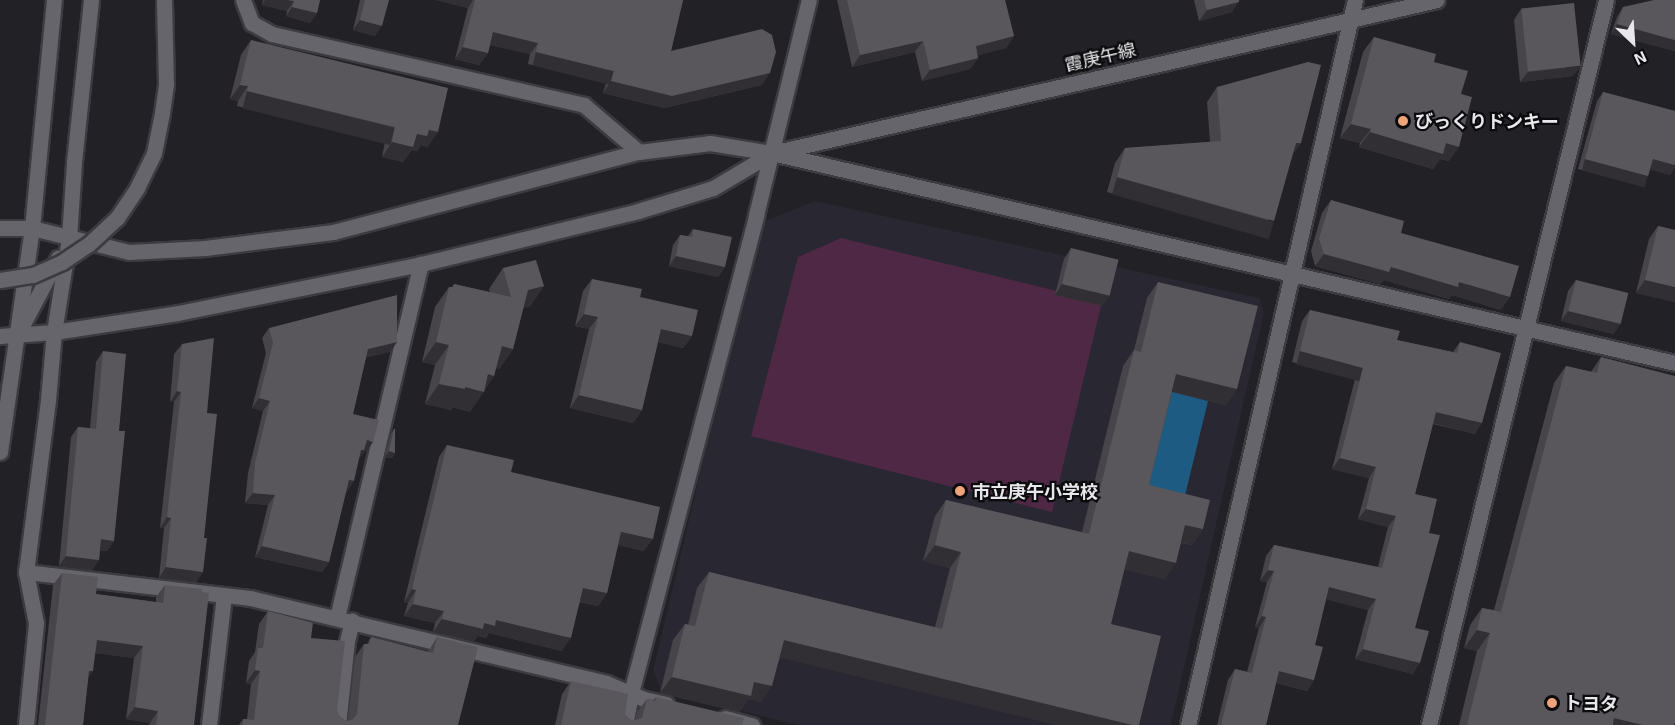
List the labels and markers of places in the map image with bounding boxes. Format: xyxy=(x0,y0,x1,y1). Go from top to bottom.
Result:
place label: びっくりドンキー xyxy=(1415,110,1559,132)
marker: びっくりドンキー xyxy=(1396,114,1410,128)
place label: 市立庚午小学校 xyxy=(972,480,1098,502)
marker: 市立庚午小学校 xyxy=(953,484,967,498)
place label: トヨタ xyxy=(1564,692,1618,714)
marker: トヨタ xyxy=(1545,696,1559,710)

